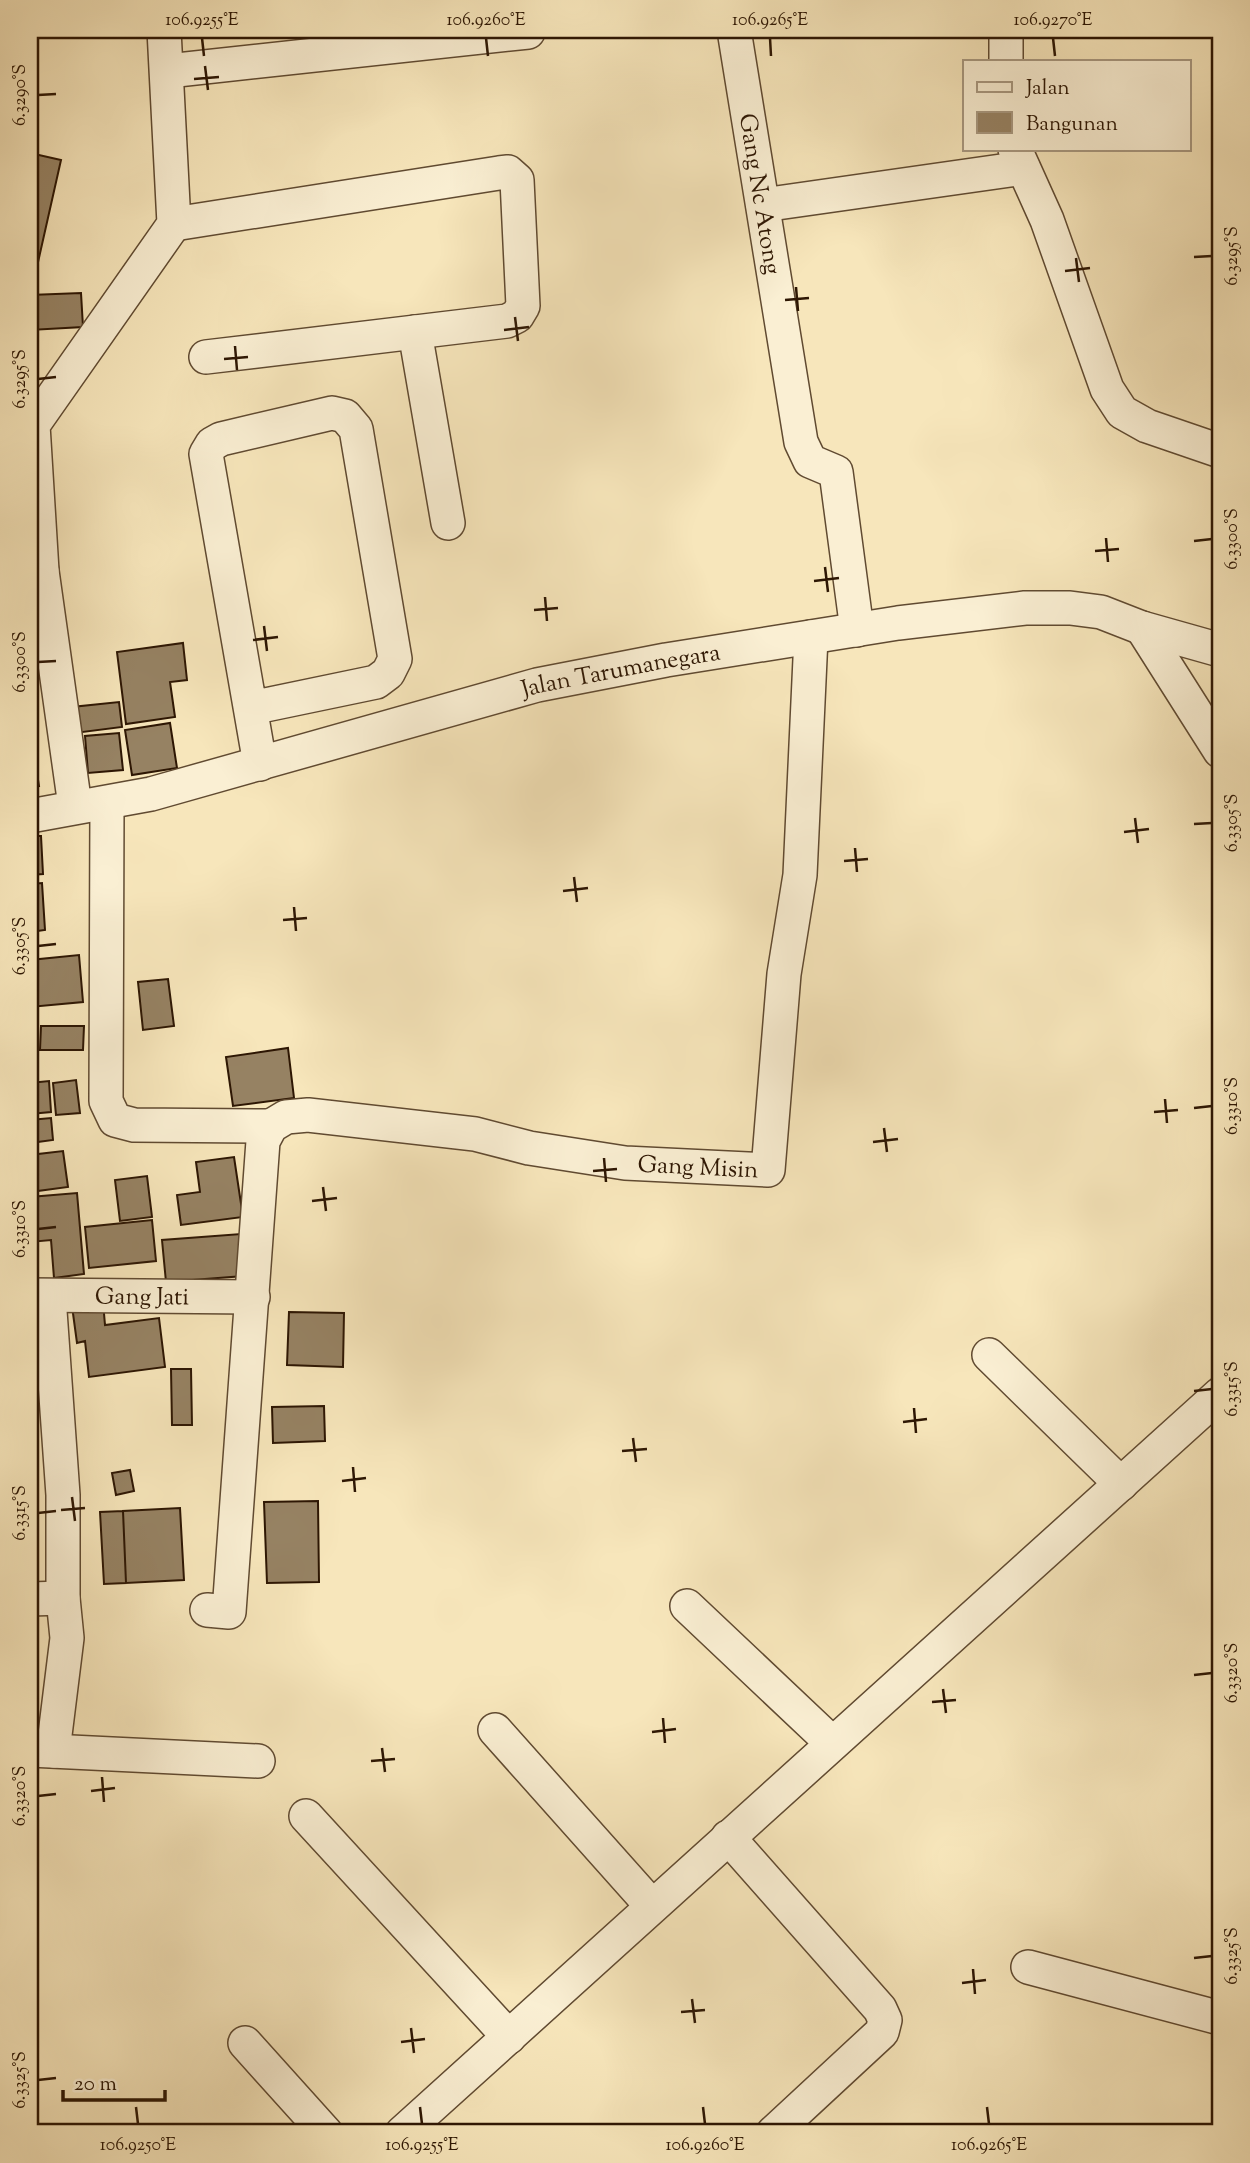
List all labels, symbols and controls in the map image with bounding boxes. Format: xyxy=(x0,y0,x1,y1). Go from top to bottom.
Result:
text: 106.9255°E xyxy=(165,8,239,34)
text: 106.9260°E xyxy=(446,8,526,34)
text: 106.9265°E xyxy=(732,8,808,34)
text: 106.9270°E xyxy=(1014,8,1093,34)
legend xyxy=(963,60,1190,150)
text: 6.3290°S xyxy=(8,64,34,126)
text: Jalan xyxy=(1025,74,1070,104)
text: Bangunan xyxy=(1026,110,1118,140)
street label: Gang Nc Atong xyxy=(729,111,789,277)
text: 6.3295°S xyxy=(1220,226,1246,286)
text: 6.3295°S xyxy=(8,349,34,409)
text: 6.3300°S xyxy=(1220,508,1246,570)
text: 6.3300°S xyxy=(8,631,34,693)
street label: Jalan Tarumanegara xyxy=(515,637,723,708)
text: 6.3305°S xyxy=(1220,794,1246,852)
text: 6.3305°S xyxy=(8,917,34,975)
text: 6.3310°S xyxy=(1220,1077,1246,1135)
street label: Gang Misin xyxy=(637,1149,759,1189)
text: 6.3310°S xyxy=(8,1200,34,1258)
street label: Gang Jati xyxy=(95,1281,189,1315)
text: 6.3315°S xyxy=(1220,1361,1246,1417)
text: 6.3315°S xyxy=(8,1485,34,1541)
text: 6.3320°S xyxy=(1220,1643,1246,1703)
text: 6.3320°S xyxy=(8,1766,34,1826)
text: 6.3325°S xyxy=(1220,1927,1246,1985)
text: 6.3325°S xyxy=(8,2051,34,2109)
scale bar xyxy=(63,2058,164,2102)
text: 20 m xyxy=(74,2070,117,2100)
text: 106.9250°E xyxy=(100,2133,176,2159)
text: 106.9255°E xyxy=(385,2133,459,2159)
text: 106.9260°E xyxy=(665,2133,745,2159)
text: 106.9265°E xyxy=(951,2133,1027,2159)

